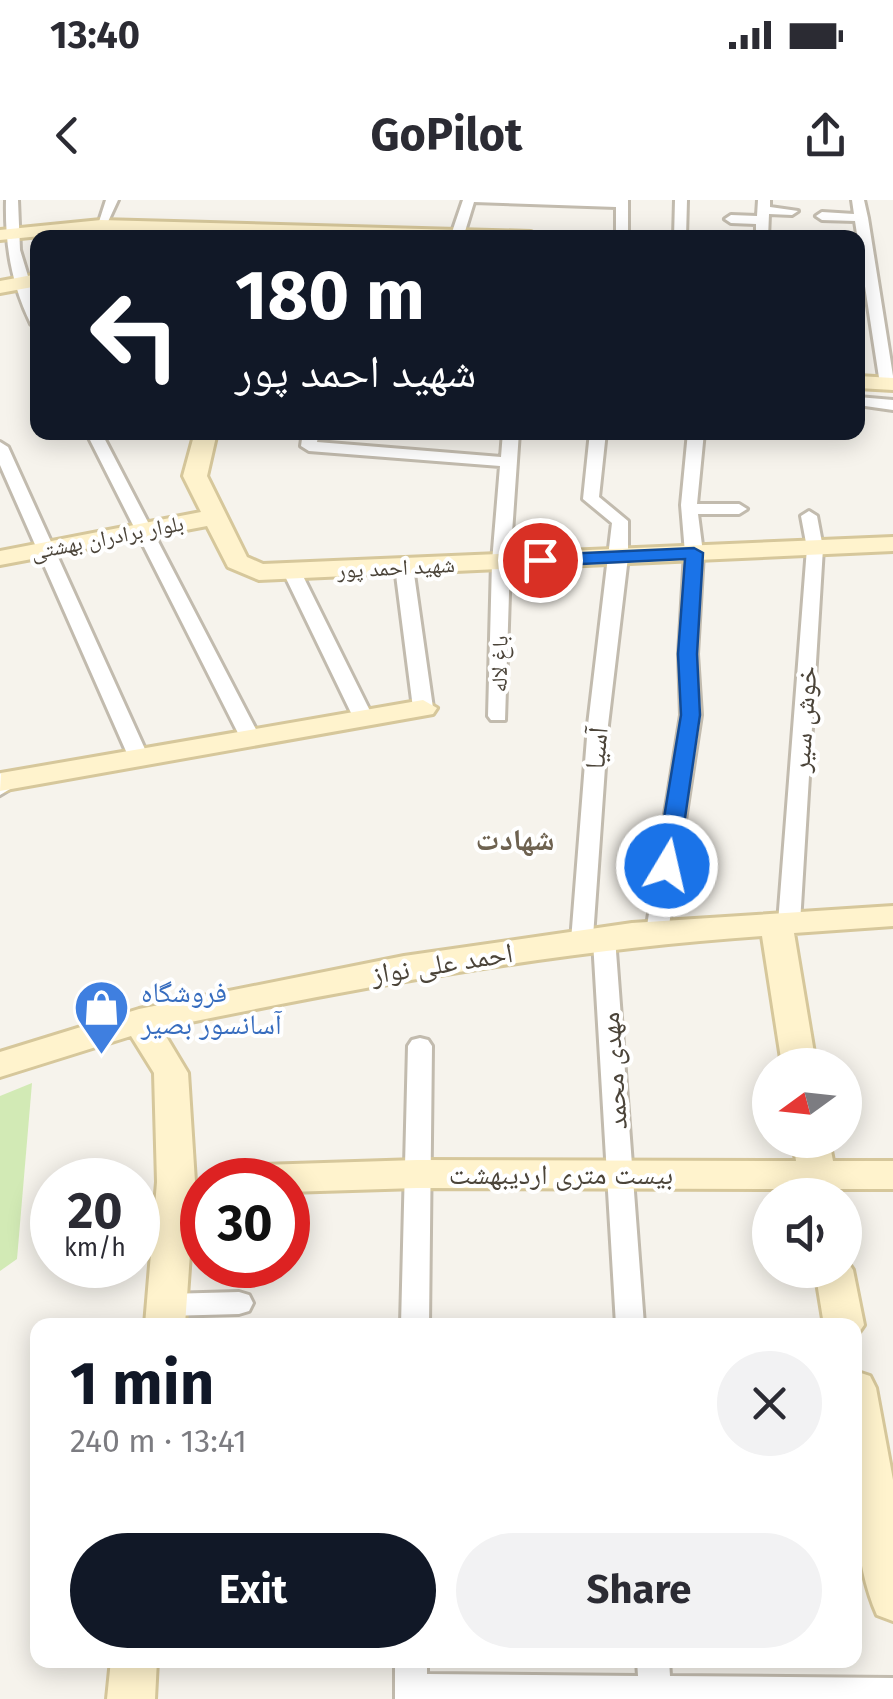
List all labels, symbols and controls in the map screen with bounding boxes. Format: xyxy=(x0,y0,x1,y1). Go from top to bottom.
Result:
text: 13:40 xyxy=(50,12,140,58)
icon: back xyxy=(40,108,95,163)
text: GoPilot xyxy=(371,108,522,162)
icon: share xyxy=(798,108,853,163)
text: 180 m xyxy=(235,254,425,338)
icon: left xyxy=(70,270,200,400)
text: شهید احمد پور xyxy=(235,345,476,399)
street label: بلوار برادران بهشتی xyxy=(28,509,186,566)
pin xyxy=(498,518,583,603)
icon: arrive xyxy=(513,533,568,588)
street label: شهید احمد پور xyxy=(335,551,456,584)
street label: باغ لاله xyxy=(486,635,513,693)
street label: خوش سیر xyxy=(783,665,825,774)
street label: آسیا xyxy=(578,725,615,771)
position arrow xyxy=(615,814,719,918)
district label: شهادت xyxy=(476,822,554,858)
street label: احمد علی نواز xyxy=(368,936,515,992)
place label: فروشگاه آسانسور بصیر xyxy=(140,976,283,1041)
shop icon: فروشگاه آسانسور بصیر xyxy=(72,978,132,1057)
street label: مهدی محمد xyxy=(593,1011,634,1131)
north arrow xyxy=(752,1048,862,1158)
map controls xyxy=(752,1048,862,1288)
speed limit sign: 30 xyxy=(180,1158,310,1288)
street label: بیست متری اردیبهشت xyxy=(449,1158,673,1191)
button: sound xyxy=(752,1178,862,1288)
text: 20 xyxy=(67,1181,123,1241)
text: km/h xyxy=(64,1233,126,1263)
text: 1 min xyxy=(70,1348,214,1420)
button: close xyxy=(717,1351,822,1456)
text: 240 m · 13:41 xyxy=(70,1422,247,1460)
button: Exit xyxy=(70,1533,436,1648)
button: Share xyxy=(456,1533,822,1648)

